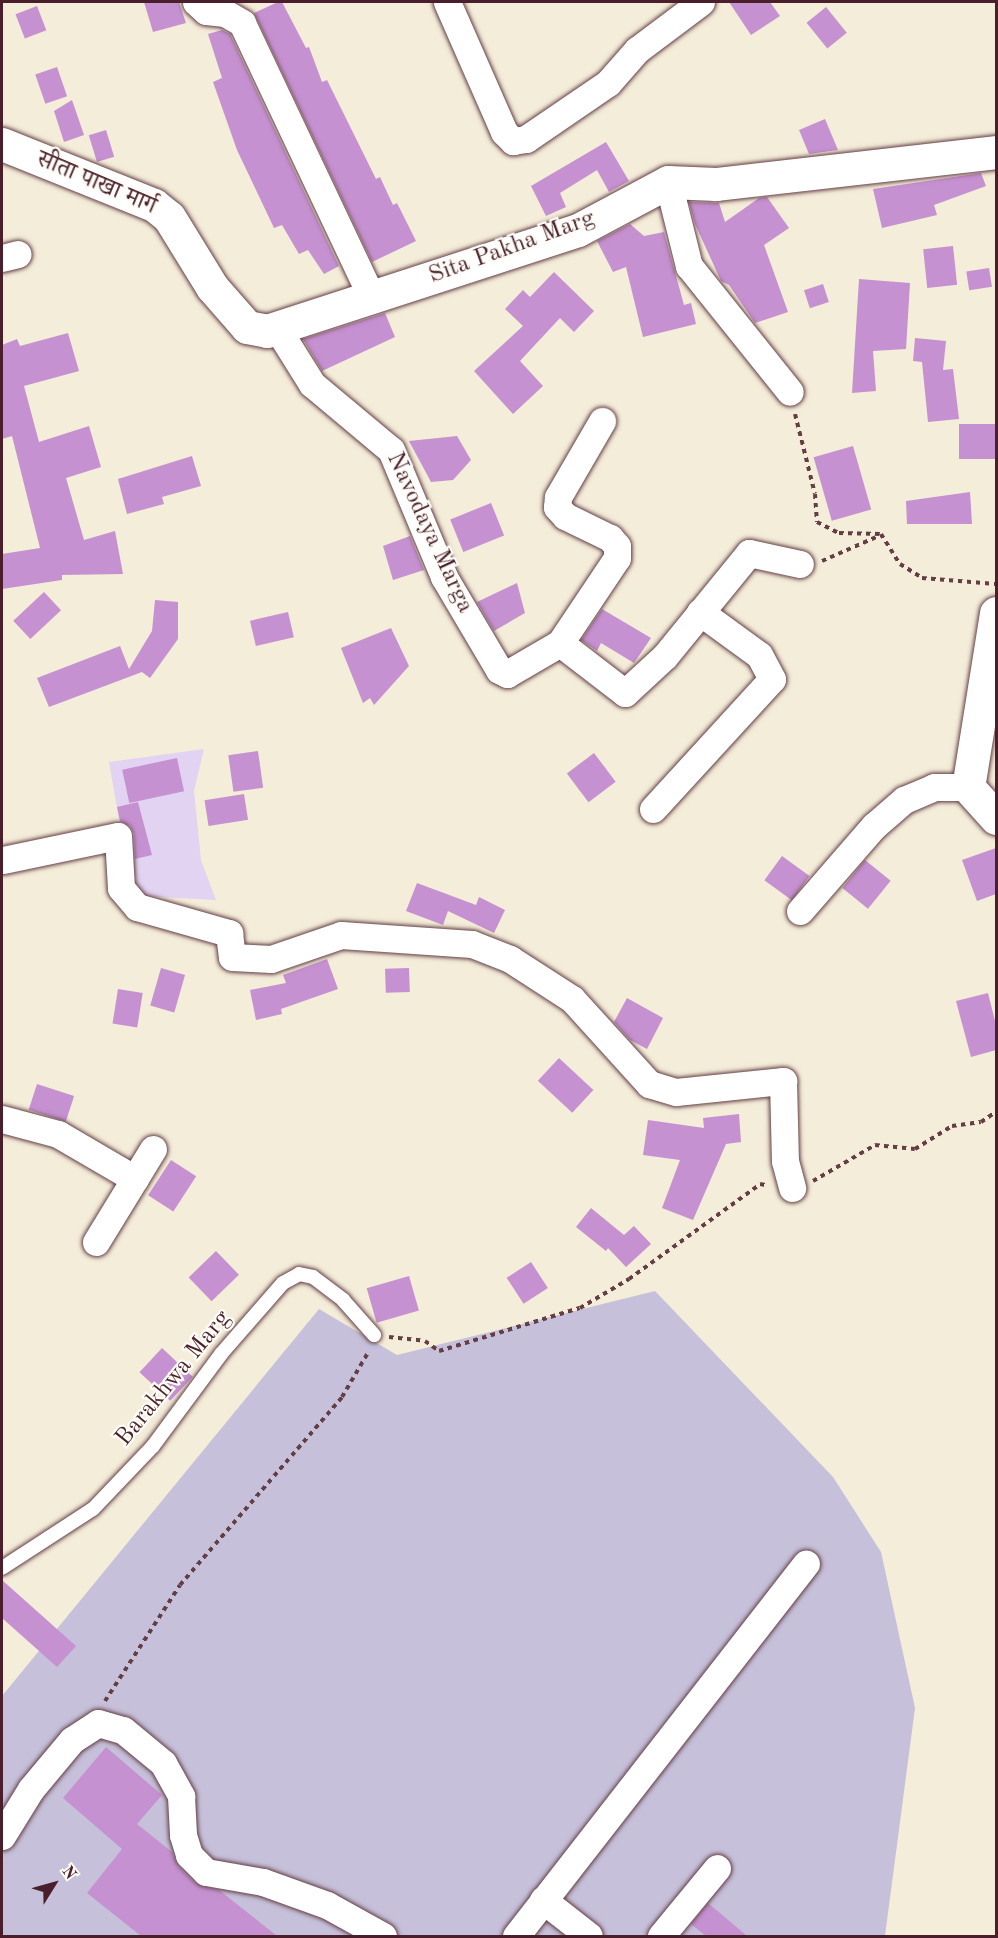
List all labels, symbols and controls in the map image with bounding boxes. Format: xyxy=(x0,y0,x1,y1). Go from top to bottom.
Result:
street label: सीता पाखा मार्ग xyxy=(32,146,160,222)
street label: Sita Pakha Marg xyxy=(425,205,599,291)
street label: Navodaya Marga xyxy=(379,448,479,618)
street label: Barakhwa Marg xyxy=(110,1305,238,1453)
north arrow xyxy=(24,1854,84,1914)
text: N xyxy=(58,1863,78,1883)

